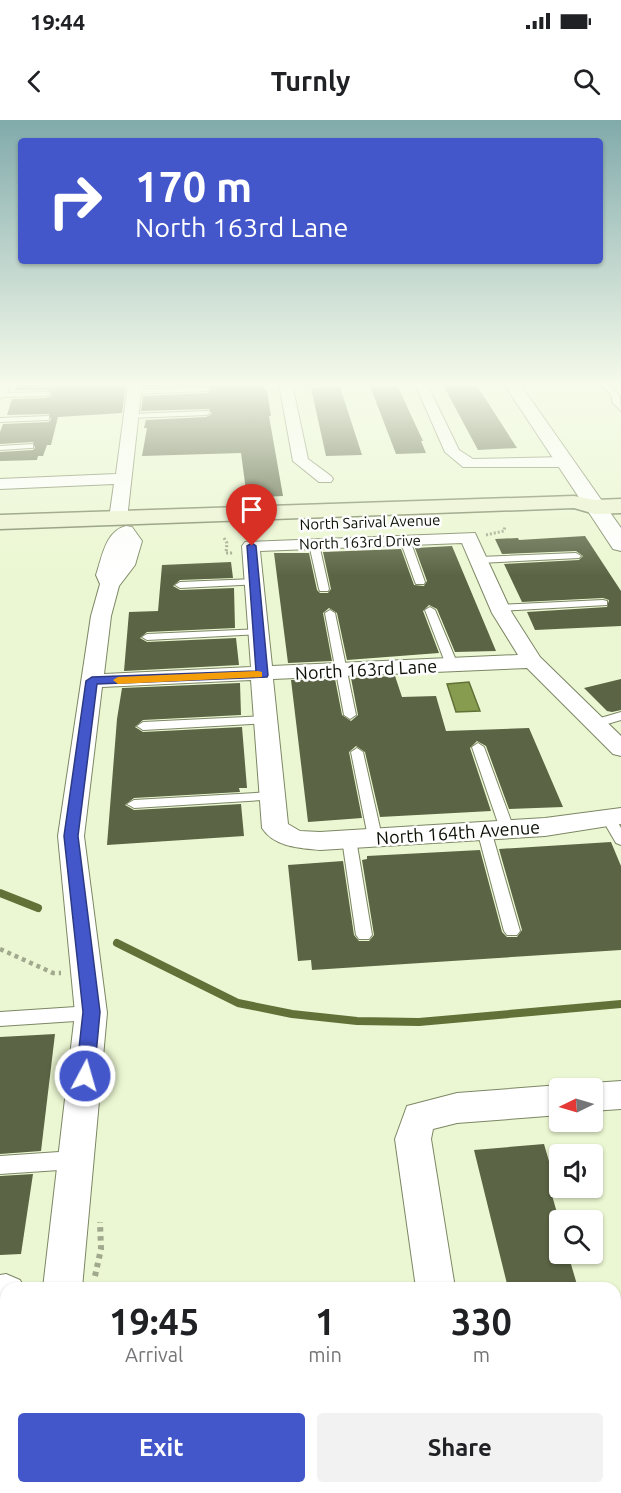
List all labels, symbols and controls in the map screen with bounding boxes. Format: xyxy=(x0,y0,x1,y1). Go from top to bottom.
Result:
text: 19:44 xyxy=(30,9,85,34)
icon: back xyxy=(18,65,51,98)
icon: search xyxy=(570,65,603,98)
text: Turnly xyxy=(271,66,350,96)
icon: right xyxy=(36,162,114,240)
text: 170 m xyxy=(135,163,252,210)
text: North 163rd Lane xyxy=(135,212,348,242)
pin xyxy=(226,484,277,546)
icon: arrive xyxy=(235,493,268,526)
street label: North Sarival Avenue xyxy=(299,511,441,533)
street label: North 163rd Drive xyxy=(299,531,421,553)
street label: North 163rd Lane xyxy=(294,655,438,683)
street label: North 164th Avenue xyxy=(375,816,541,848)
position arrow xyxy=(53,1044,117,1108)
north arrow xyxy=(549,1078,603,1132)
map controls xyxy=(549,1078,603,1264)
button: sound xyxy=(549,1144,603,1198)
button: search xyxy=(549,1210,603,1264)
text: 19:45 xyxy=(109,1301,199,1342)
text: 1 xyxy=(315,1301,335,1342)
text: 330 xyxy=(451,1301,512,1342)
text: Arrival xyxy=(125,1343,183,1366)
text: min xyxy=(308,1343,342,1366)
text: m xyxy=(473,1343,490,1366)
button: Exit xyxy=(18,1413,305,1482)
button: Share xyxy=(317,1413,603,1482)

